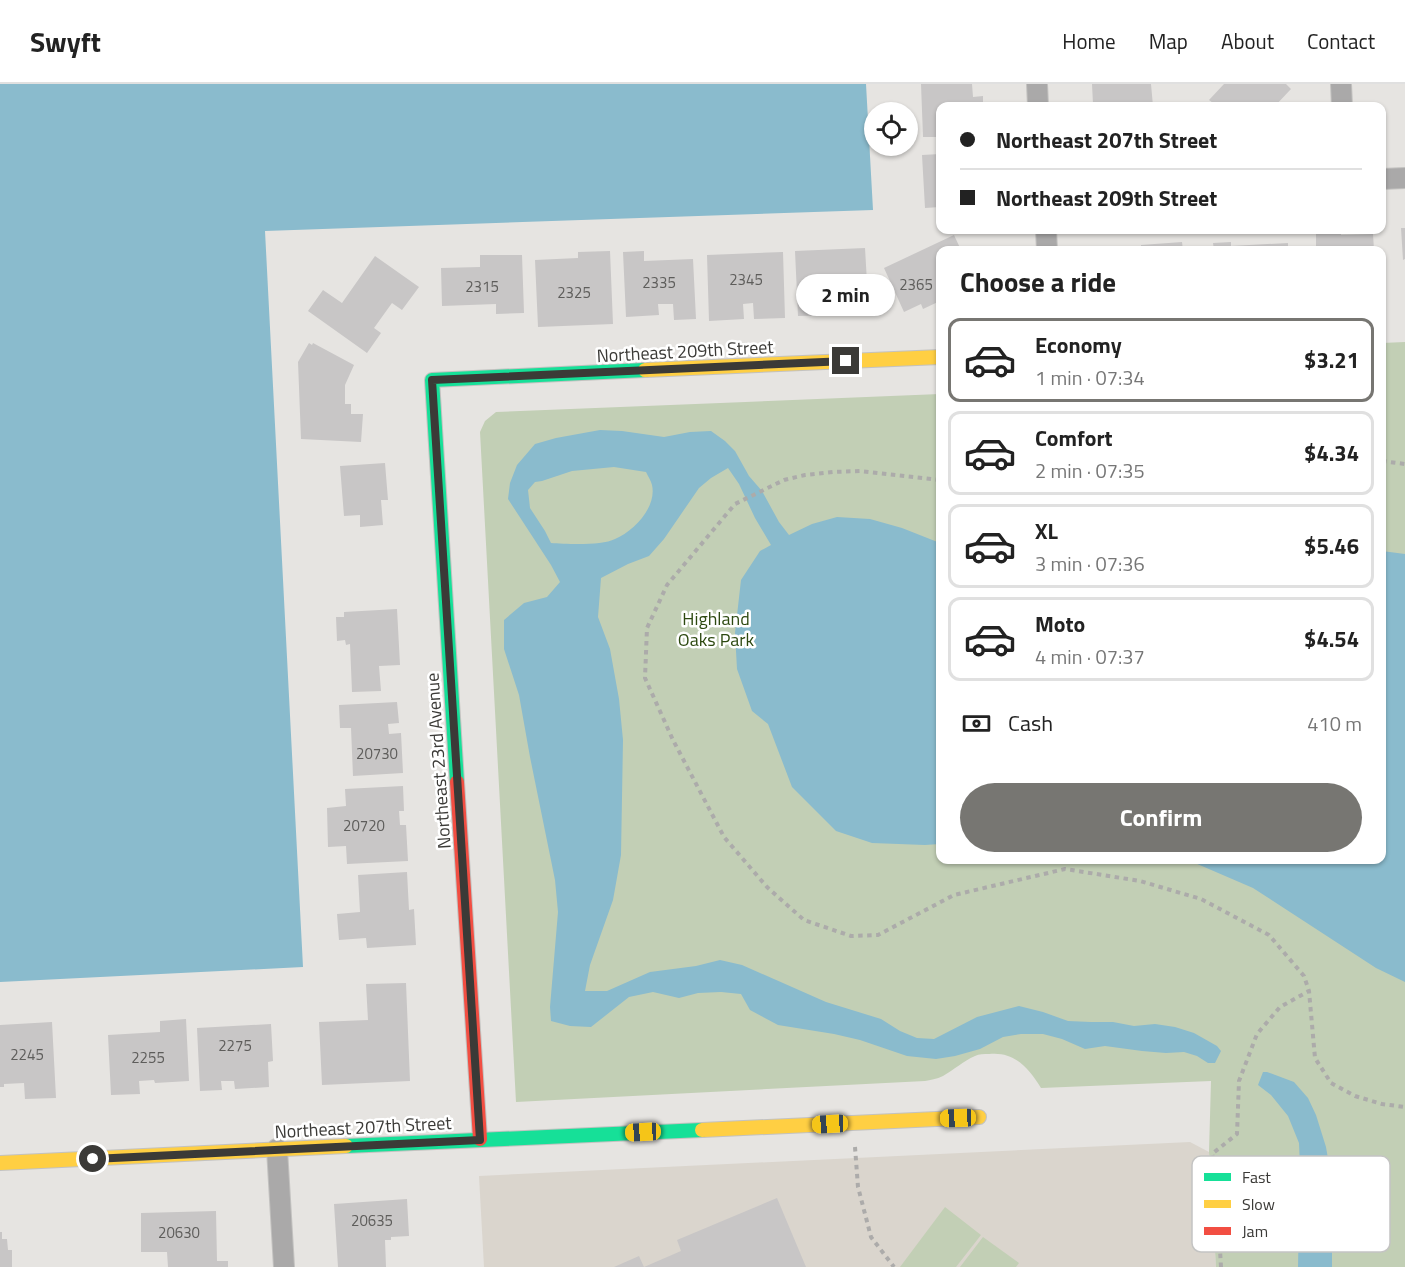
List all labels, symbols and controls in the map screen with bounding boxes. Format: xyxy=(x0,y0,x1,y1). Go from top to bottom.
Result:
text: Swyft xyxy=(30,20,101,63)
text: Home xyxy=(1062,25,1116,57)
text: Map xyxy=(1149,25,1188,57)
text: About xyxy=(1221,25,1274,57)
text: Contact xyxy=(1307,25,1375,57)
map controls xyxy=(864,102,918,156)
button: locate xyxy=(864,102,918,156)
text: Northeast 207th Street xyxy=(996,123,1217,157)
text: Northeast 209th Street xyxy=(996,181,1217,215)
text: Choose a ride xyxy=(960,261,1116,302)
house number: 2345 xyxy=(729,268,763,291)
house number: 2335 xyxy=(642,271,676,294)
house number: 2365 xyxy=(899,273,933,296)
callout: 2 min xyxy=(796,274,896,316)
house number: 2315 xyxy=(465,275,499,298)
text: 2 min xyxy=(821,279,870,310)
house number: 2325 xyxy=(557,281,591,304)
text: Economy xyxy=(1035,328,1122,362)
street label: Northeast 209th Street xyxy=(596,333,775,369)
icon: car xyxy=(963,333,1017,387)
text: $3.21 xyxy=(1304,343,1359,377)
route end xyxy=(832,347,859,374)
text: 1 min · 07:34 xyxy=(1035,362,1145,393)
text: Comfort xyxy=(1035,421,1113,455)
icon: car xyxy=(963,426,1017,480)
text: $4.34 xyxy=(1304,436,1359,470)
text: 2 min · 07:35 xyxy=(1035,455,1145,486)
text: XL xyxy=(1035,514,1058,548)
icon: car xyxy=(963,519,1017,573)
text: $5.46 xyxy=(1304,529,1359,563)
text: 3 min · 07:36 xyxy=(1035,548,1145,579)
park label: Highland Oaks Park xyxy=(678,605,755,653)
text: Moto xyxy=(1035,607,1085,641)
icon: car xyxy=(963,612,1017,666)
text: $4.54 xyxy=(1304,622,1359,656)
text: 4 min · 07:37 xyxy=(1035,641,1145,672)
street label: Northeast 23rd Avenue xyxy=(418,672,458,850)
text: Cash xyxy=(1008,706,1053,740)
icon: cash xyxy=(960,707,993,740)
text: 410 m xyxy=(1307,708,1362,739)
house number: 20730 xyxy=(356,742,398,765)
button: Confirm xyxy=(960,783,1362,852)
house number: 20720 xyxy=(343,814,385,837)
house number: 2275 xyxy=(218,1034,252,1057)
house number: 2245 xyxy=(10,1043,44,1066)
house number: 2255 xyxy=(131,1046,165,1069)
car xyxy=(940,1108,976,1128)
street label: Northeast 207th Street xyxy=(274,1109,453,1145)
car xyxy=(812,1114,848,1134)
car xyxy=(625,1122,661,1142)
route start xyxy=(79,1145,106,1172)
legend xyxy=(1192,1156,1390,1252)
text: Fast xyxy=(1242,1165,1271,1189)
text: Slow xyxy=(1242,1192,1275,1216)
house number: 20635 xyxy=(351,1209,393,1232)
text: Jam xyxy=(1242,1219,1268,1243)
house number: 20630 xyxy=(158,1221,200,1244)

